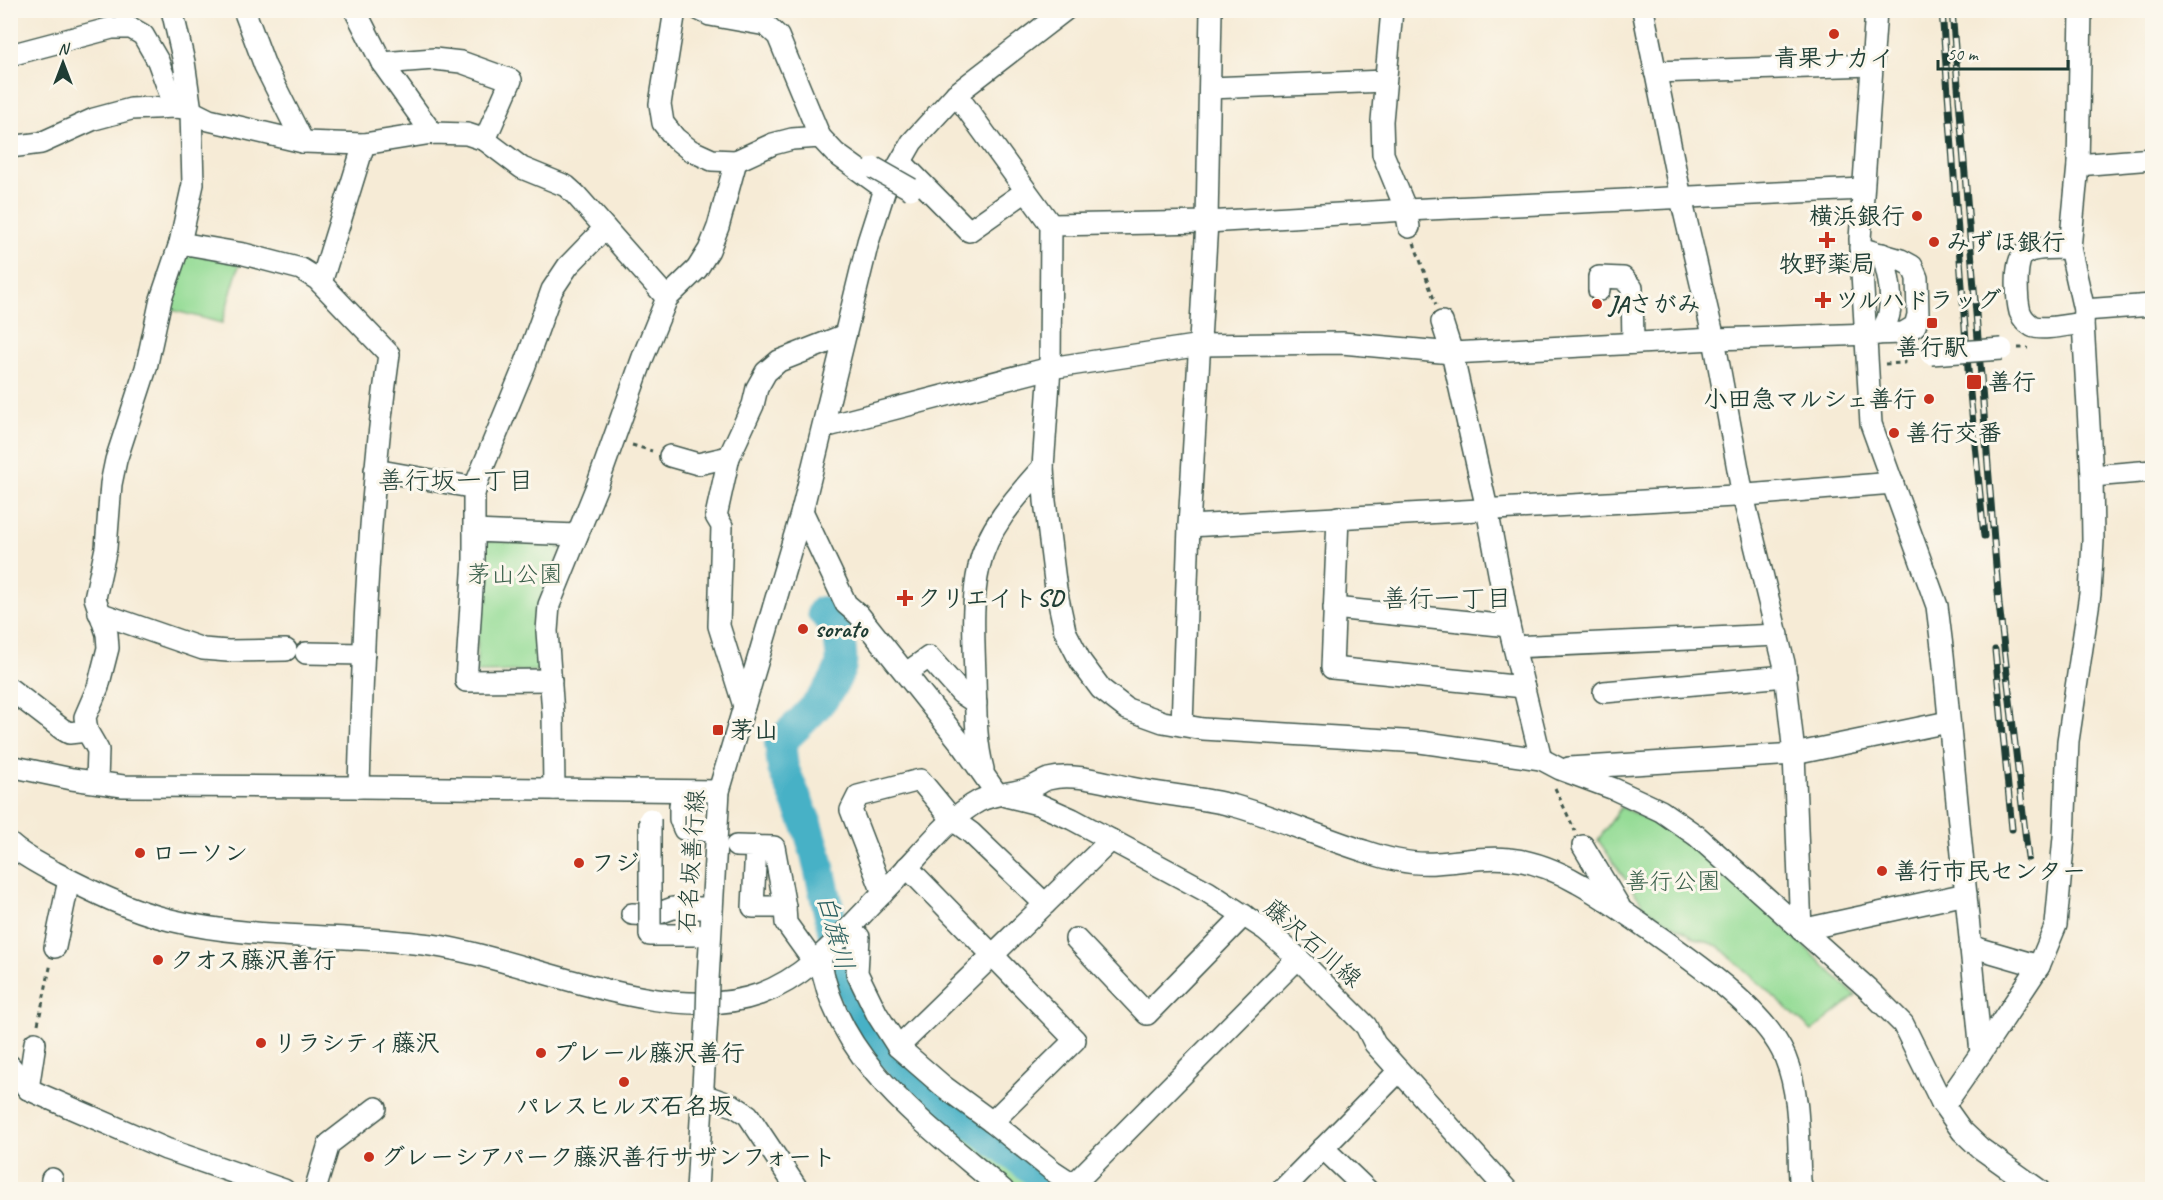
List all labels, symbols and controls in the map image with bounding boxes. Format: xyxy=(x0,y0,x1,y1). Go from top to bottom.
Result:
marker: 青果ナカイ xyxy=(1827,27,1841,41)
north arrow xyxy=(33,33,93,93)
scale bar xyxy=(1938,33,2068,71)
text: N xyxy=(58,39,71,59)
place label: 青果ナカイ xyxy=(1774,43,1894,73)
text: 50 m xyxy=(1947,43,1980,65)
place label: 横浜銀行 xyxy=(1809,201,1905,231)
marker: 横浜銀行 xyxy=(1910,209,1924,223)
place label: みずほ銀行 xyxy=(1946,227,2066,257)
marker: 牧野薬局 xyxy=(1820,233,1834,247)
marker: みずほ銀行 xyxy=(1927,235,1941,249)
place label: 牧野薬局 xyxy=(1779,249,1875,279)
place label: ツルハドラッグ xyxy=(1835,285,2002,315)
place label: JAさがみ xyxy=(1607,289,1701,319)
marker: ツルハドラッグ xyxy=(1816,293,1830,307)
marker: JAさがみ xyxy=(1590,297,1604,311)
marker: 善行駅 xyxy=(1925,316,1939,330)
place label: 善行駅 xyxy=(1896,332,1968,362)
place label: 善行 xyxy=(1988,367,2036,397)
marker: 善行 xyxy=(1965,373,1983,391)
place label: 小田急マルシェ善行 xyxy=(1703,384,1917,414)
marker: 小田急マルシェ善行 xyxy=(1922,392,1936,406)
place label: 善行交番 xyxy=(1906,418,2002,448)
marker: 善行交番 xyxy=(1887,426,1901,440)
district label: 善行坂一丁目 xyxy=(378,464,534,497)
park label: 茅山公園 xyxy=(467,559,563,589)
district label: 善行一丁目 xyxy=(1382,582,1512,615)
place label: クリエイトSD xyxy=(917,583,1065,613)
marker: クリエイトSD xyxy=(898,591,912,605)
place label: sorato xyxy=(815,614,870,644)
marker: sorato xyxy=(796,622,810,636)
place label: 茅山 xyxy=(730,715,778,745)
marker: 茅山 xyxy=(711,723,725,737)
street label: 石名坂善行線 xyxy=(671,788,711,934)
place label: ローソン xyxy=(152,838,248,868)
marker: ローソン xyxy=(133,846,147,860)
place label: フジ xyxy=(591,848,639,878)
marker: フジ xyxy=(572,856,586,870)
place label: 善行市民センター xyxy=(1894,856,2086,886)
marker: 善行市民センター xyxy=(1875,864,1889,878)
park label: 善行公園 xyxy=(1625,866,1721,896)
water label: 白旗川 xyxy=(809,890,862,974)
street label: 藤沢石川線 xyxy=(1258,892,1368,994)
place label: クオス藤沢善行 xyxy=(170,945,337,975)
marker: クオス藤沢善行 xyxy=(151,953,165,967)
place label: リラシティ藤沢 xyxy=(273,1028,440,1058)
marker: リラシティ藤沢 xyxy=(254,1036,268,1050)
place label: プレール藤沢善行 xyxy=(553,1038,745,1068)
marker: プレール藤沢善行 xyxy=(534,1046,548,1060)
marker: パレスヒルズ石名坂 xyxy=(617,1075,631,1089)
place label: パレスヒルズ石名坂 xyxy=(516,1091,732,1121)
place label: グレーシアパーク藤沢善行サザンフォート xyxy=(381,1142,836,1172)
marker: グレーシアパーク藤沢善行サザンフォート xyxy=(362,1150,376,1164)

